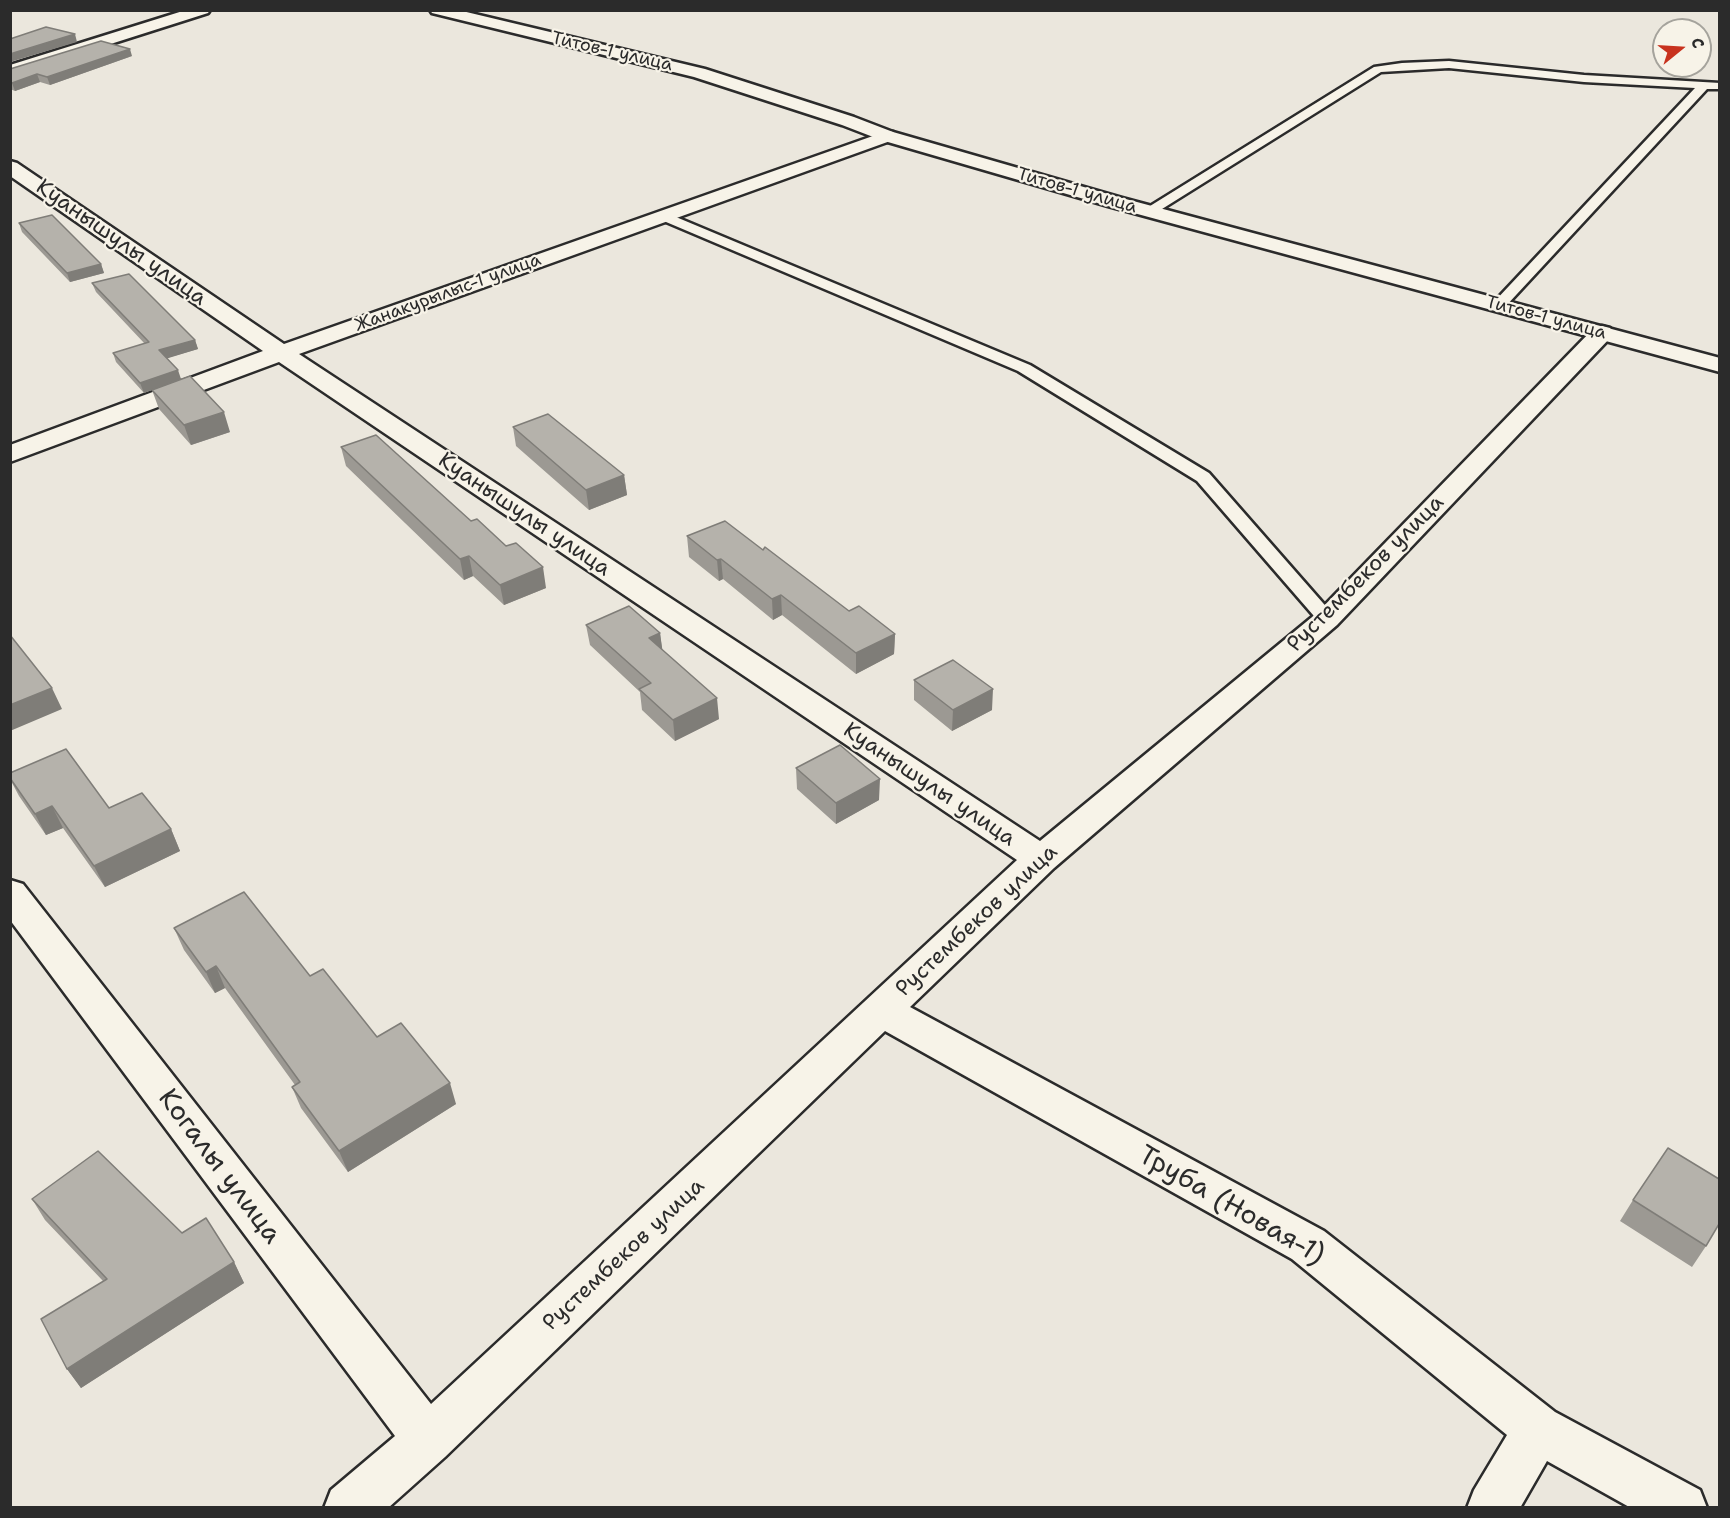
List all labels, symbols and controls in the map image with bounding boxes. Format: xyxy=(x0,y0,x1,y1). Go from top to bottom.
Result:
north arrow xyxy=(1652,18,1712,78)
street label: Титов-1 улица xyxy=(549,28,675,76)
text: С xyxy=(1686,35,1709,51)
street label: Титов-1 улица xyxy=(1015,164,1139,218)
street label: Куанышулы улица xyxy=(31,174,211,312)
street label: Жанакурылыс-1 улица xyxy=(352,249,544,337)
street label: Титов-1 улица xyxy=(1484,292,1608,344)
street label: Куанышулы улица xyxy=(433,447,615,583)
street label: Рустембеков улица xyxy=(1282,490,1450,658)
street label: Куанышулы улица xyxy=(838,717,1020,853)
street label: Рустембеков улица xyxy=(891,839,1063,1003)
street label: Когалы улица xyxy=(150,1083,288,1251)
street label: Труба (Новая-1) xyxy=(1132,1140,1330,1272)
street label: Рустембеков улица xyxy=(538,1173,710,1337)

